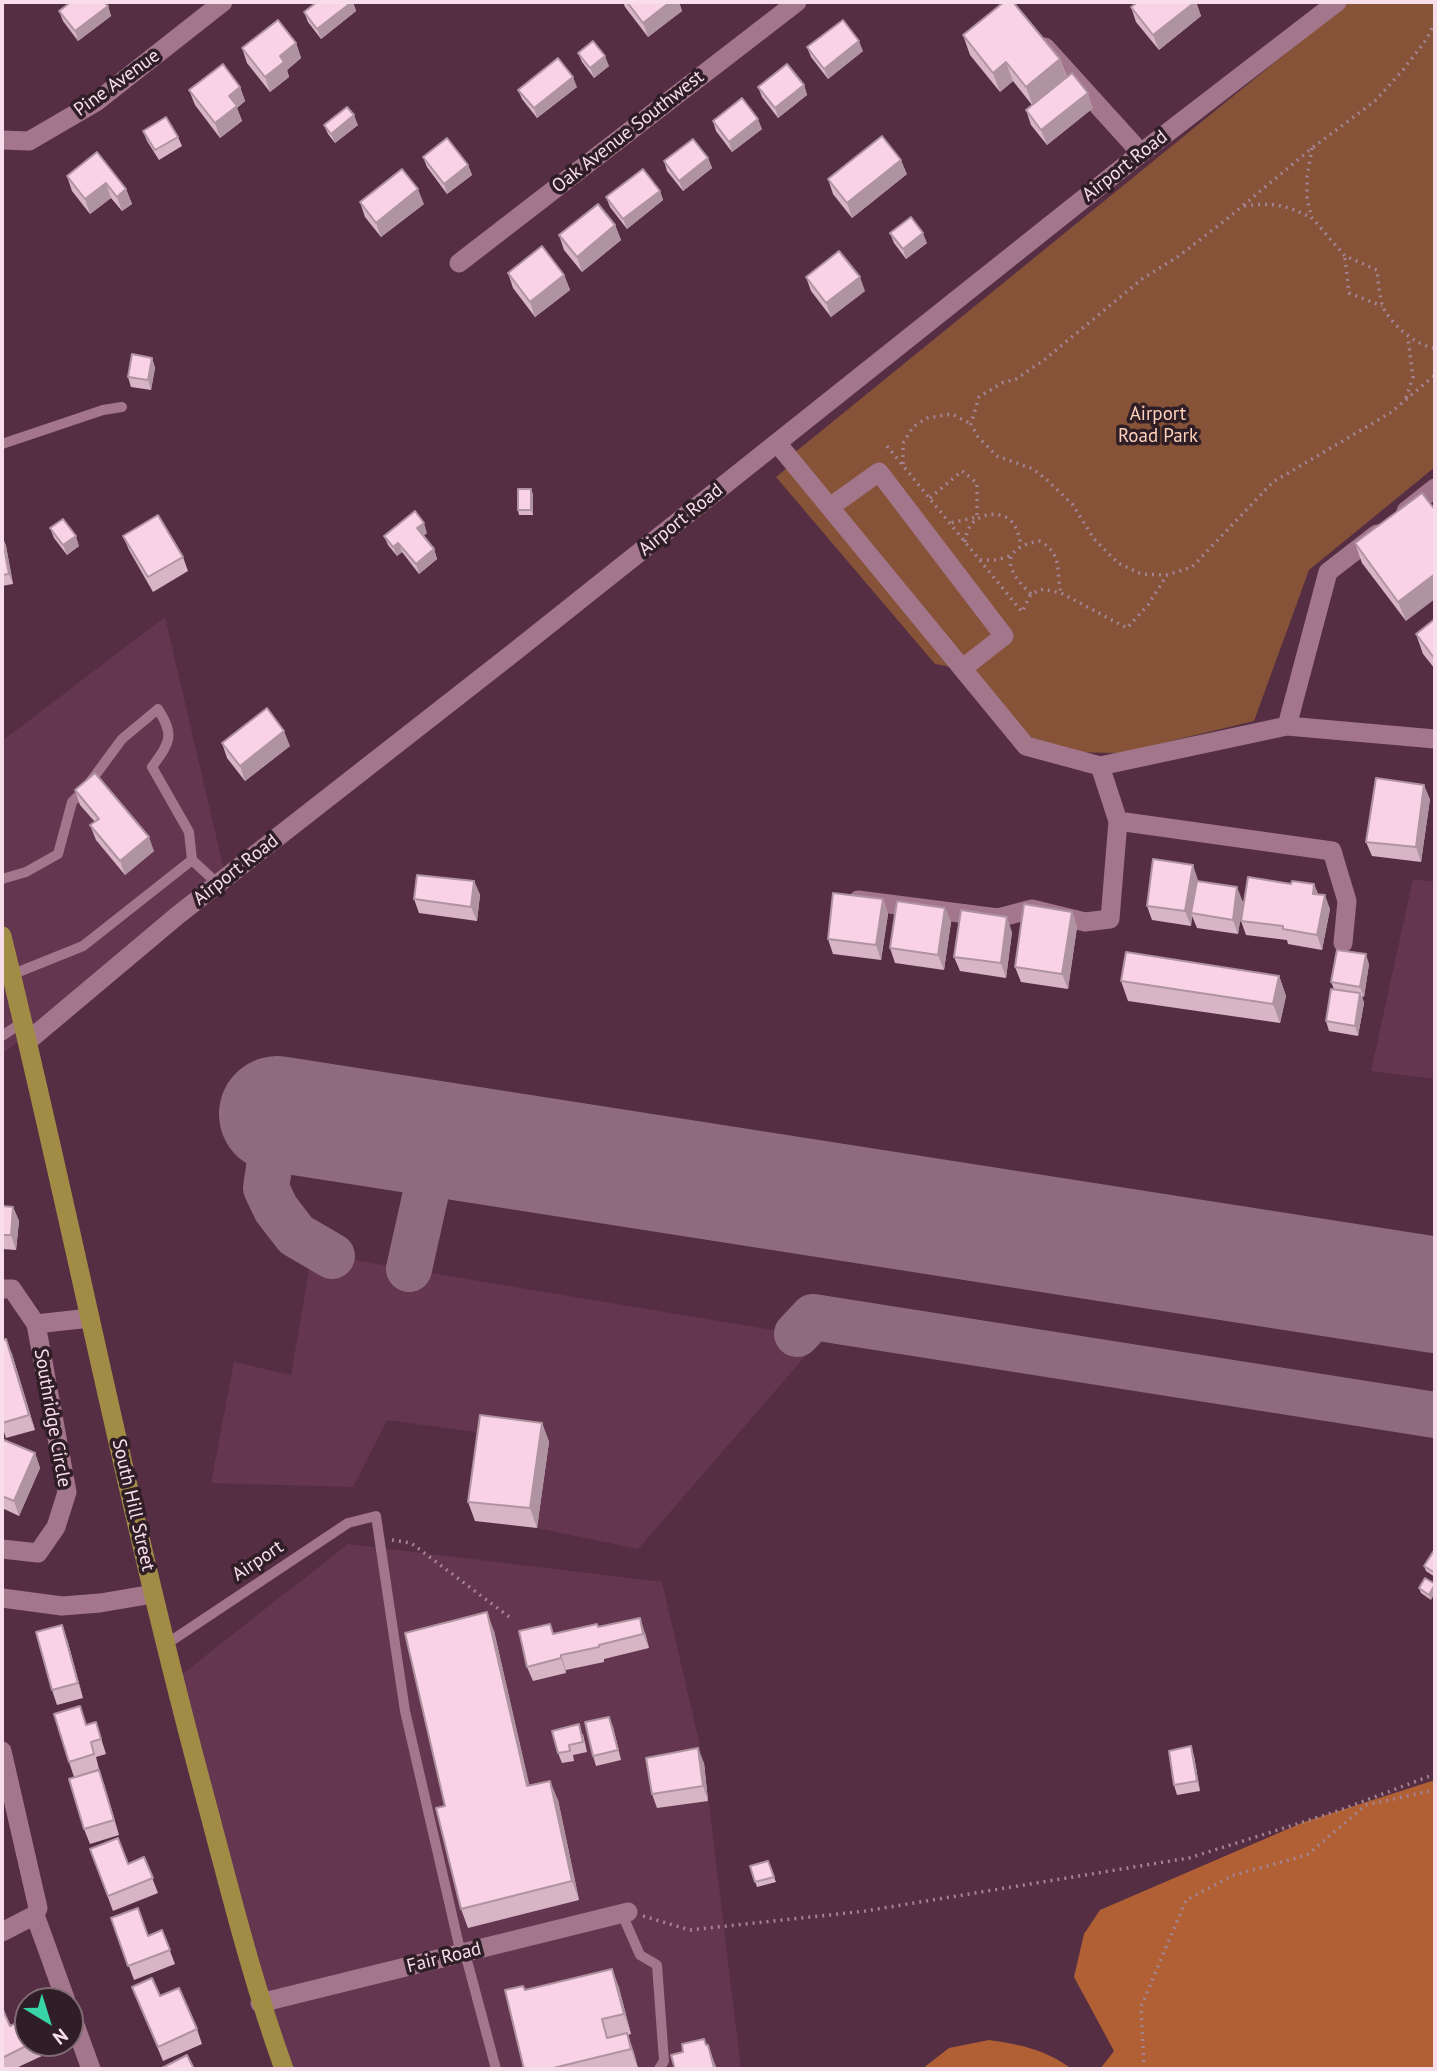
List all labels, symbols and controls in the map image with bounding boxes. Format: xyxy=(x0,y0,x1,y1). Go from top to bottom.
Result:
street label: Pine Avenue xyxy=(70,44,164,122)
street label: Oak Avenue Southwest xyxy=(548,66,708,198)
street label: Airport Road xyxy=(1078,126,1172,206)
park label: Airport Road Park xyxy=(1118,404,1198,448)
street label: Airport Road xyxy=(634,479,728,561)
street label: Airport Road xyxy=(189,830,283,910)
street label: Southridge Circle xyxy=(29,1347,75,1489)
street label: South Hill Street xyxy=(107,1437,159,1573)
street label: Airport xyxy=(228,1536,288,1586)
street label: Fair Road xyxy=(404,1938,484,1978)
north arrow xyxy=(14,1987,84,2057)
text: N xyxy=(48,2024,73,2050)

